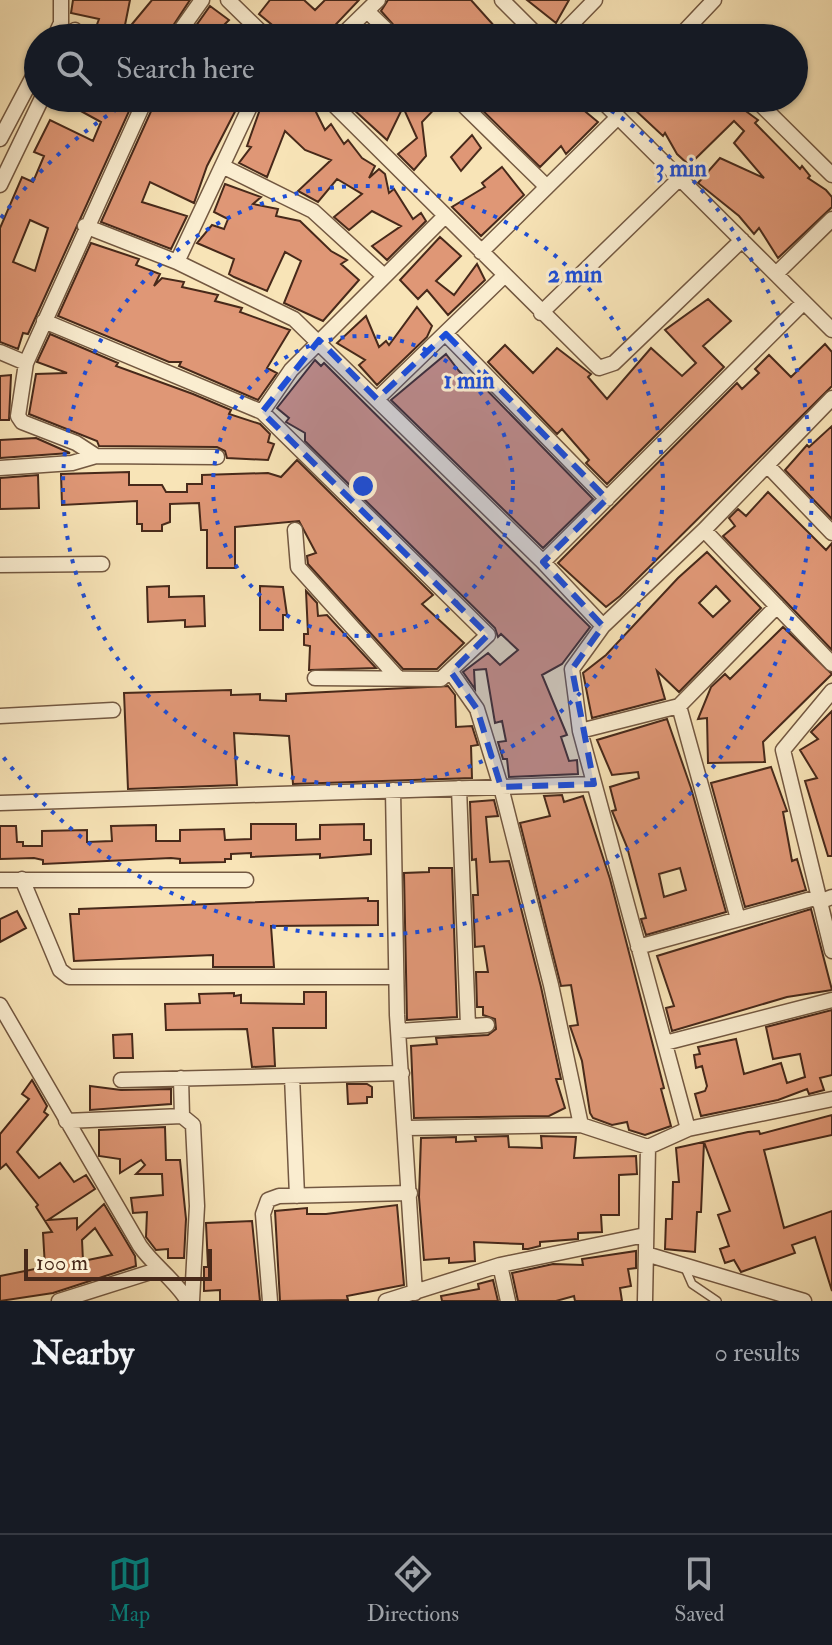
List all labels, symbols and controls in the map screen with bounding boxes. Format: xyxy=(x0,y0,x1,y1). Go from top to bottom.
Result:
search box xyxy=(24,24,808,112)
icon: search xyxy=(52,46,96,90)
text: Search here xyxy=(116,50,255,87)
text: 3 min xyxy=(655,153,707,184)
text: 2 min xyxy=(548,259,603,290)
text: 1 min xyxy=(444,365,495,396)
centre of rings xyxy=(349,472,377,500)
scale bar xyxy=(24,1245,212,1281)
text: 100 m xyxy=(36,1249,88,1277)
text: Nearby xyxy=(32,1332,134,1375)
text: 0 results xyxy=(715,1337,800,1369)
tab: Map xyxy=(108,1552,152,1628)
tab: Directions xyxy=(367,1552,459,1628)
tab: Saved xyxy=(674,1552,724,1628)

